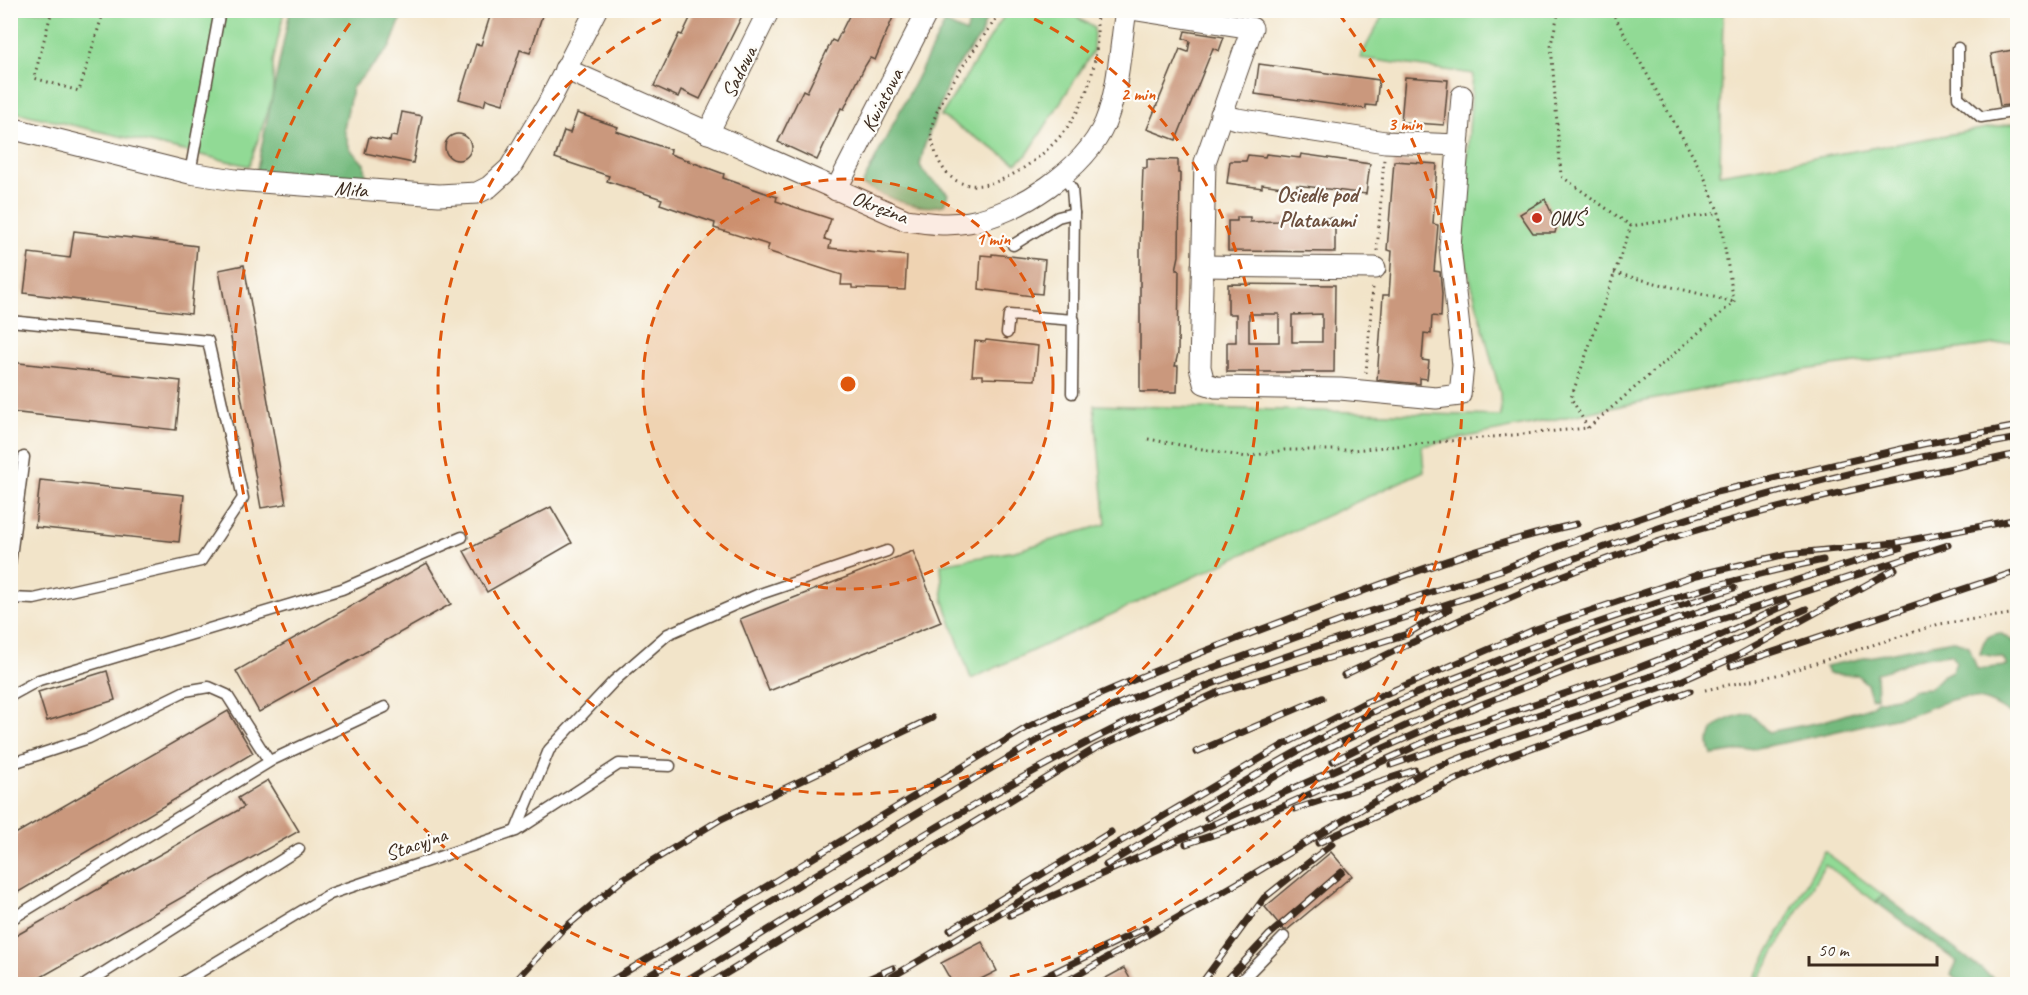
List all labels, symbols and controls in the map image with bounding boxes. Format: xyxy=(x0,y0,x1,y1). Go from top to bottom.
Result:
street label: Sadowa xyxy=(715,40,764,102)
street label: Kwiatowa xyxy=(855,62,910,136)
text: 2 min xyxy=(1121,83,1156,105)
text: 3 min xyxy=(1388,113,1423,135)
street label: Miła xyxy=(334,175,370,203)
district label: Osiedle pod Platanami xyxy=(1276,181,1362,234)
street label: Okrężna xyxy=(848,184,913,230)
place label: OWŚ xyxy=(1549,205,1588,231)
marker: OWŚ xyxy=(1530,211,1544,225)
text: 1 min xyxy=(976,228,1011,250)
centre of rings xyxy=(838,374,858,394)
street label: Stacyjna xyxy=(382,821,452,867)
scale bar xyxy=(1809,929,1936,967)
text: 50 m xyxy=(1818,939,1851,961)

